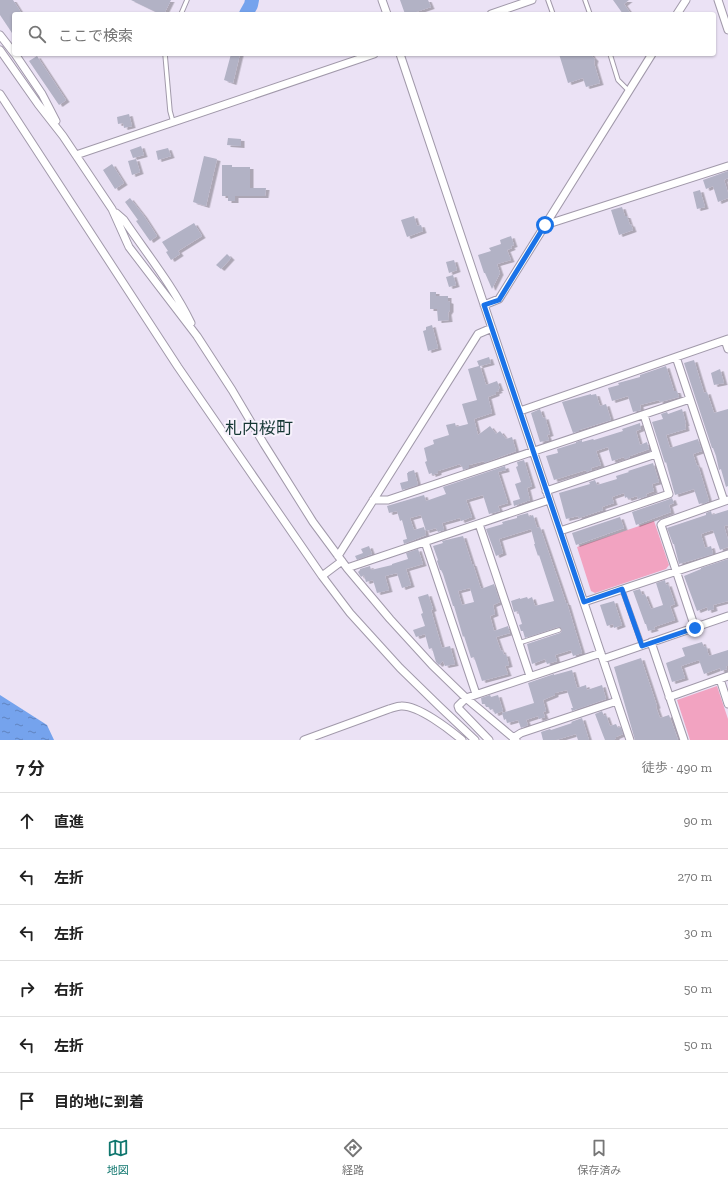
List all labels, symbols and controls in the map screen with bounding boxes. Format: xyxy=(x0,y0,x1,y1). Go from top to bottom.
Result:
search box xyxy=(12,12,716,56)
icon: search xyxy=(26,23,48,45)
text: ここで検索 xyxy=(58,27,133,45)
route start xyxy=(536,216,554,234)
district label: 札内桜町 xyxy=(225,418,293,438)
route end xyxy=(686,619,704,637)
text: 7 分 xyxy=(16,758,45,778)
text: 徒歩 · 490 m xyxy=(642,760,712,775)
icon: ahead xyxy=(16,810,38,832)
text: 直進 xyxy=(54,813,84,831)
text: 90 m xyxy=(683,813,712,828)
icon: left xyxy=(16,866,38,888)
text: 左折 xyxy=(54,869,84,887)
text: 270 m xyxy=(678,869,712,884)
icon: left xyxy=(16,922,38,944)
text: 左折 xyxy=(54,925,84,943)
text: 30 m xyxy=(684,925,712,940)
icon: right xyxy=(16,978,38,1000)
text: 右折 xyxy=(54,981,84,999)
text: 50 m xyxy=(684,981,712,996)
icon: left xyxy=(16,1034,38,1056)
text: 左折 xyxy=(54,1037,84,1055)
text: 50 m xyxy=(684,1037,712,1052)
icon: arrive xyxy=(16,1090,38,1112)
text: 目的地に到着 xyxy=(54,1093,144,1111)
tab: 地図 xyxy=(107,1137,129,1177)
tab: 経路 xyxy=(342,1137,364,1177)
tab: 保存済み xyxy=(577,1137,621,1177)

